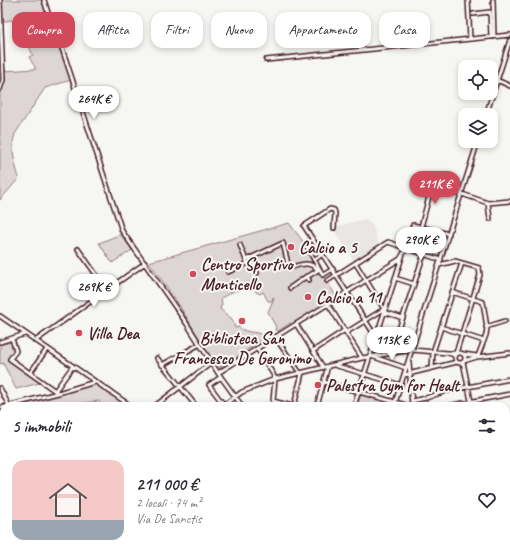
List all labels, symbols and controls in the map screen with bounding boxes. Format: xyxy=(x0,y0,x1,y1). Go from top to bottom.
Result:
chip: Compra xyxy=(12,12,75,48)
chip: Affitta xyxy=(83,12,143,48)
chip: Filtri xyxy=(151,12,203,48)
chip: Nuovo xyxy=(211,12,267,48)
chip: Appartamento xyxy=(275,12,371,48)
chip: Casa xyxy=(379,12,430,48)
map controls xyxy=(458,60,498,148)
button: locate xyxy=(458,60,498,100)
pin: 264K € xyxy=(61,86,127,120)
text: 264K € xyxy=(77,91,111,107)
button: layers xyxy=(458,108,498,148)
pin: 211K € xyxy=(402,171,468,205)
text: 211K € xyxy=(418,176,452,192)
pin: 290K € xyxy=(388,227,454,261)
text: 290K € xyxy=(405,232,438,248)
place label: Calcio a 5 xyxy=(299,237,358,258)
marker: Calcio a 5 xyxy=(286,242,296,252)
place label: Centro Sportivo Monticello xyxy=(201,254,294,295)
marker: Centro Sportivo Monticello xyxy=(188,269,198,279)
pin: 269K € xyxy=(61,274,127,308)
text: 269K € xyxy=(77,279,111,295)
place label: Calcio a 11 xyxy=(316,287,384,308)
marker: Calcio a 11 xyxy=(303,292,313,302)
marker: Biblioteca San Francesco De Geronimo xyxy=(237,316,247,326)
place label: Villa Dea xyxy=(87,323,140,344)
pin: 113K € xyxy=(359,327,425,361)
marker: Villa Dea xyxy=(74,328,84,338)
place label: Biblioteca San Francesco De Geronimo xyxy=(173,328,312,369)
text: 113K € xyxy=(375,332,409,348)
place label: Palestra Gym for Healt xyxy=(326,375,462,396)
marker: Palestra Gym for Healt xyxy=(313,380,323,390)
one-way arrow xyxy=(294,385,303,392)
icon: filters xyxy=(476,415,498,437)
text: 5 immobili xyxy=(12,416,70,437)
text: 211 000 € xyxy=(136,474,198,495)
icon: home xyxy=(44,476,92,524)
icon: heart xyxy=(476,489,498,511)
text: 2 locali · 74 m² xyxy=(136,495,201,511)
text: Via De Sanctis xyxy=(136,511,201,527)

